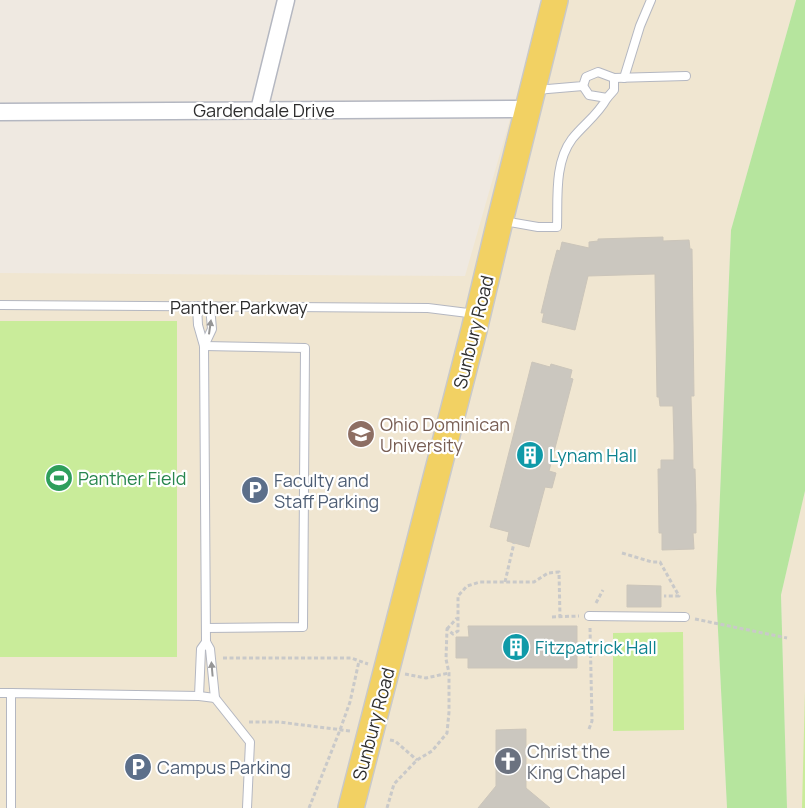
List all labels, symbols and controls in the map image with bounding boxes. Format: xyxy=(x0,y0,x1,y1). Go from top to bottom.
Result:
street label: Gardendale Drive xyxy=(193,98,335,122)
street label: Sunbury Road xyxy=(447,273,499,391)
street label: Panther Parkway xyxy=(170,295,308,319)
one-way arrow xyxy=(206,318,214,334)
place label: Ohio Dominican University xyxy=(380,412,510,457)
school or university icon: Ohio Dominican University xyxy=(346,419,376,449)
building icon: Lynam Hall xyxy=(515,440,545,470)
place label: Lynam Hall xyxy=(549,443,637,467)
sports icon: Panther Field xyxy=(44,463,74,493)
place label: Panther Field xyxy=(78,466,186,490)
place label: Faculty and Staff Parking xyxy=(274,468,379,513)
parking icon: Faculty and Staff Parking xyxy=(240,475,270,505)
building icon: Fitzpatrick Hall xyxy=(501,632,531,662)
place label: Fitzpatrick Hall xyxy=(535,635,657,659)
one-way arrow xyxy=(208,661,216,677)
street label: Sunbury Road xyxy=(346,665,400,783)
place label: Christ the King Chapel xyxy=(527,739,626,784)
church icon: Christ the King Chapel xyxy=(493,746,523,776)
parking icon: Campus Parking xyxy=(123,752,153,782)
place label: Campus Parking xyxy=(157,755,291,779)

